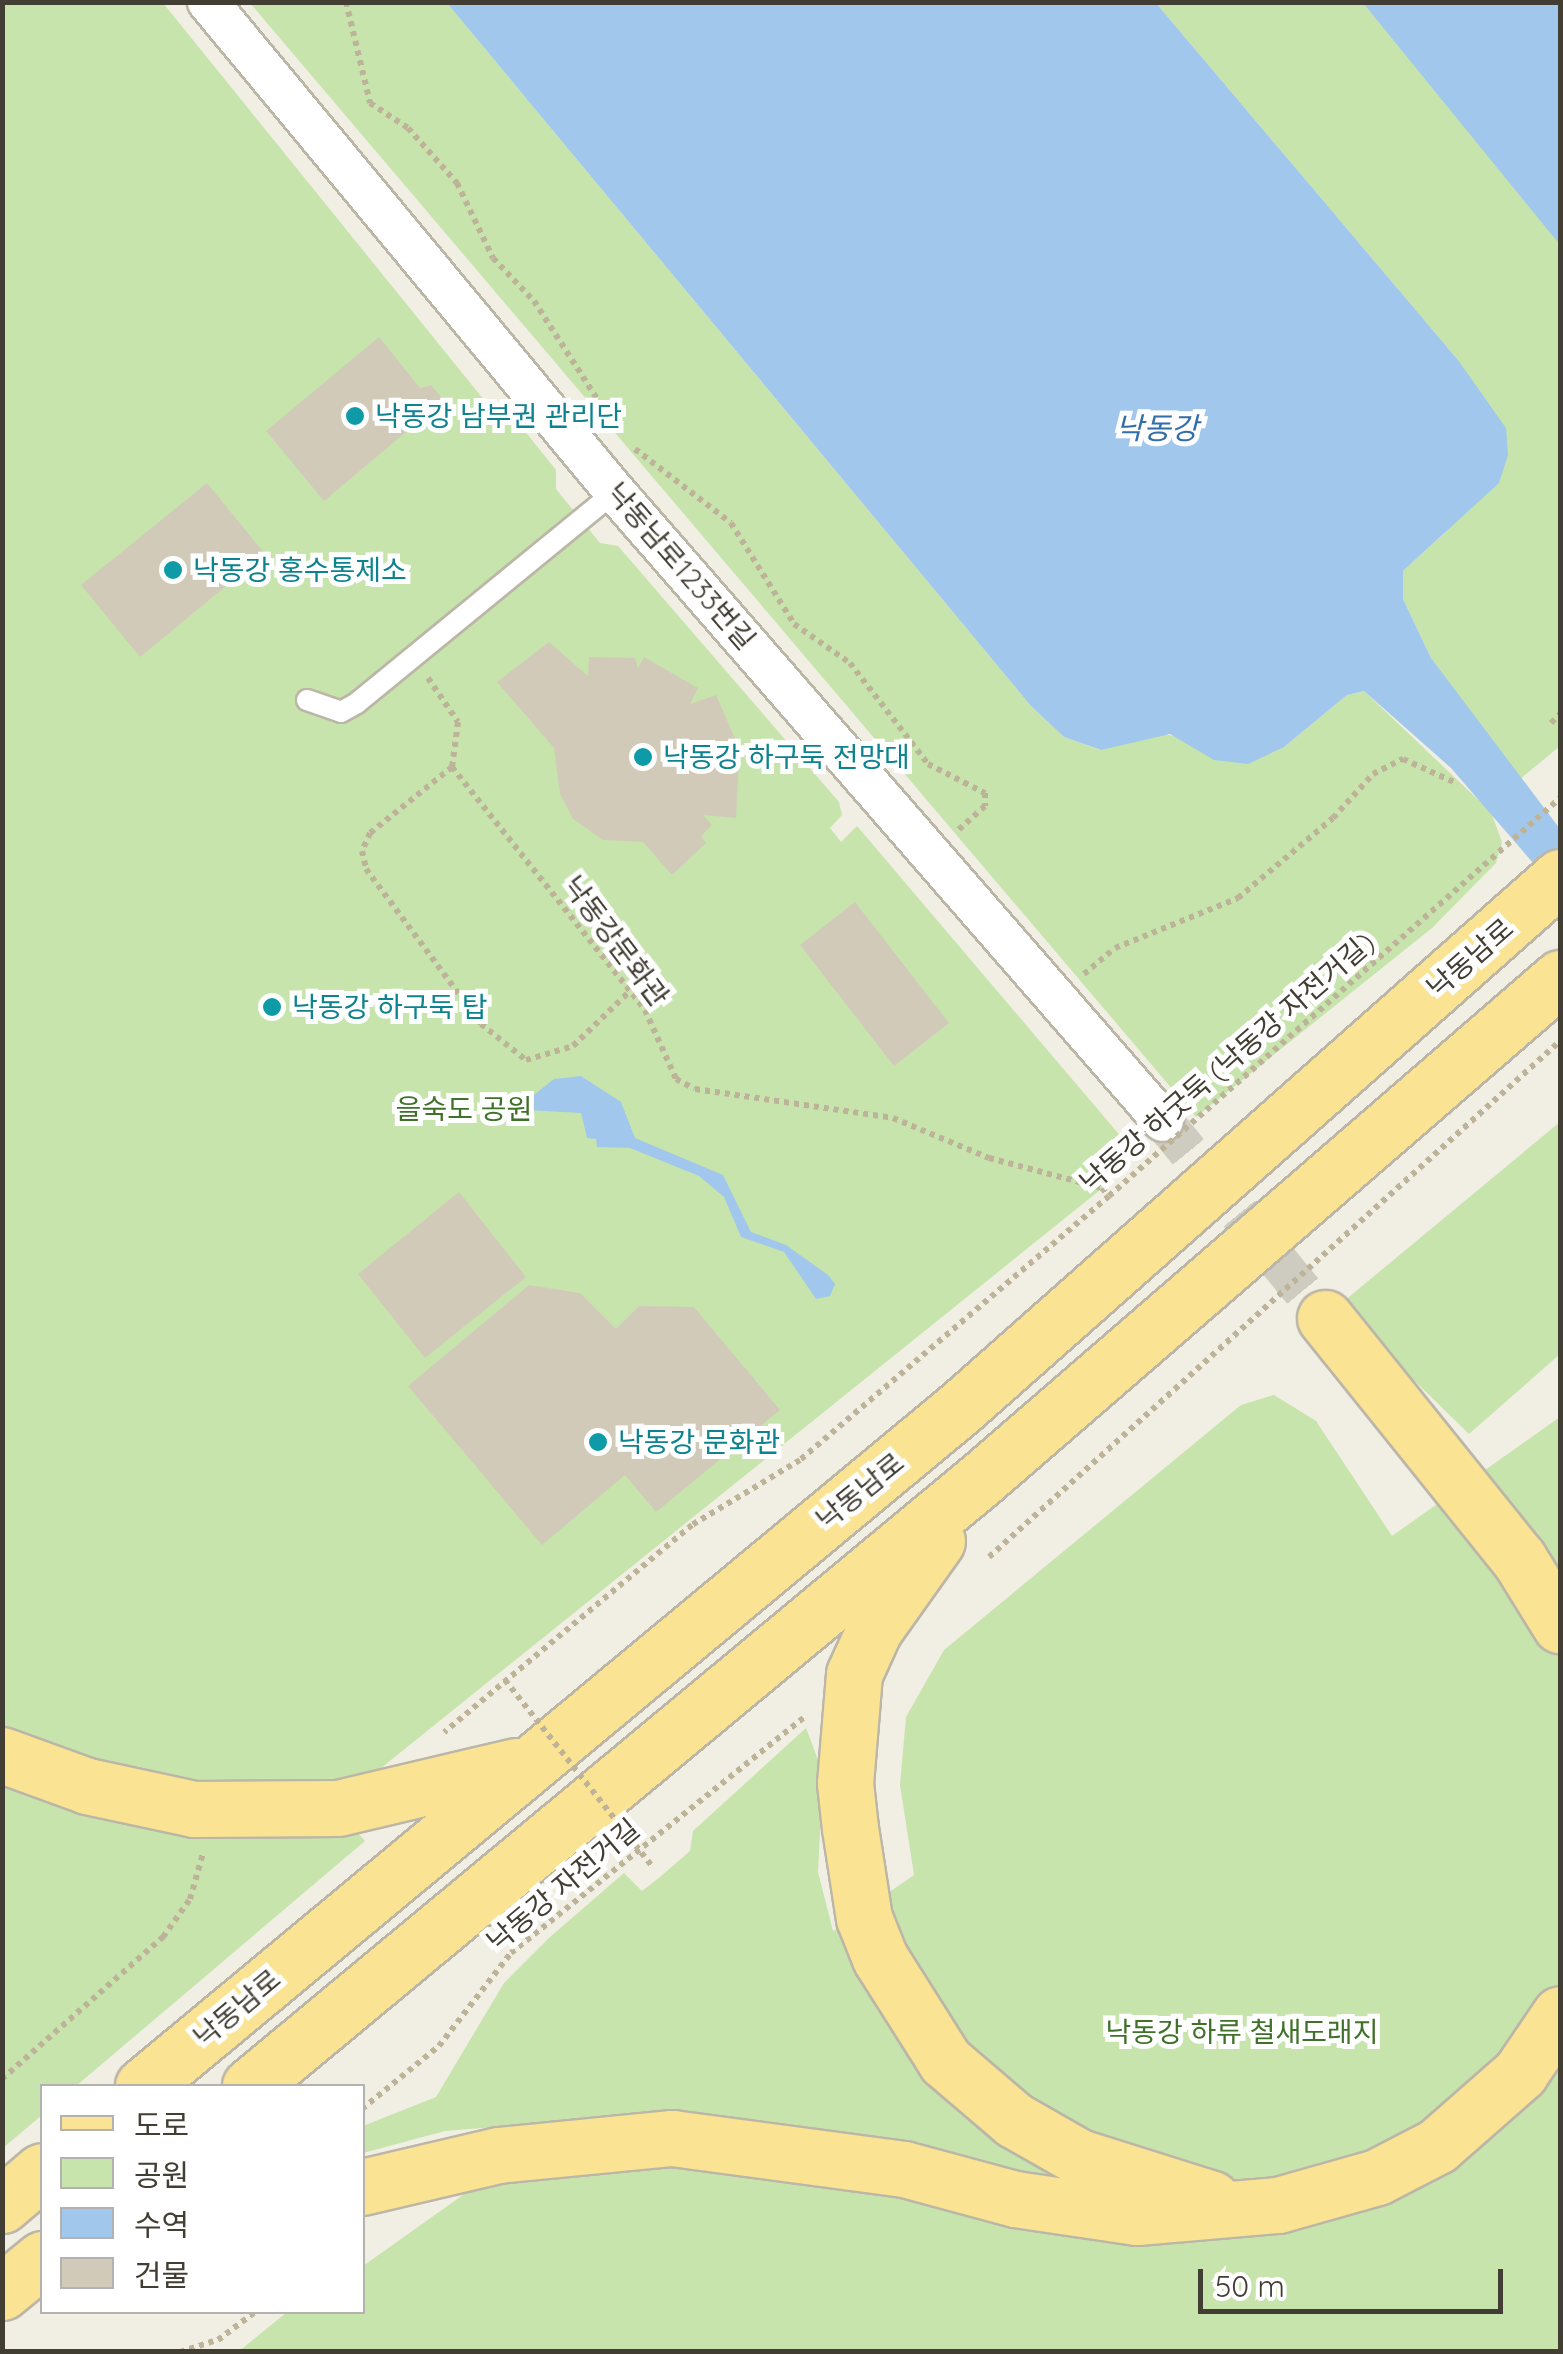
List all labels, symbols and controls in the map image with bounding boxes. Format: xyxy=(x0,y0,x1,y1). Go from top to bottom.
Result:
place label: 낙동강 남부권 관리단 xyxy=(375,399,622,433)
marker: 낙동강 남부권 관리단 xyxy=(344,405,366,427)
water label: 낙동강 xyxy=(1116,410,1198,446)
street label: 낙동남로1233번길 xyxy=(600,476,762,656)
place label: 낙동강 홍수통제소 xyxy=(193,553,407,587)
marker: 낙동강 홍수통제소 xyxy=(162,559,184,581)
place label: 낙동강 하구둑 전망대 xyxy=(663,740,910,774)
marker: 낙동강 하구둑 전망대 xyxy=(632,746,654,768)
street label: 낙동강문화관 xyxy=(556,869,676,1013)
street label: 낙동남로 xyxy=(1420,912,1520,1004)
street label: 낙동강 하굿둑 (낙동강 자전거길) xyxy=(1073,925,1381,1199)
place label: 낙동강 하구둑 탑 xyxy=(292,990,488,1024)
marker: 낙동강 하구둑 탑 xyxy=(261,996,283,1018)
park label: 을숙도 공원 xyxy=(396,1092,532,1126)
place label: 낙동강 문화관 xyxy=(618,1425,780,1459)
marker: 낙동강 문화관 xyxy=(587,1431,609,1453)
street label: 낙동남로 xyxy=(809,1446,911,1536)
street label: 낙동강 자전거길 xyxy=(480,1812,646,1958)
street label: 낙동남로 xyxy=(187,1962,287,2054)
park label: 낙동강 하류 철새도래지 xyxy=(1106,2015,1378,2049)
legend xyxy=(40,2084,365,2314)
text: 도로 xyxy=(134,2106,189,2144)
text: 공원 xyxy=(134,2156,189,2194)
text: 수역 xyxy=(134,2206,189,2244)
scale bar xyxy=(1203,2249,1508,2311)
text: 건물 xyxy=(134,2256,189,2294)
text: 50 m xyxy=(1215,2267,1285,2305)

